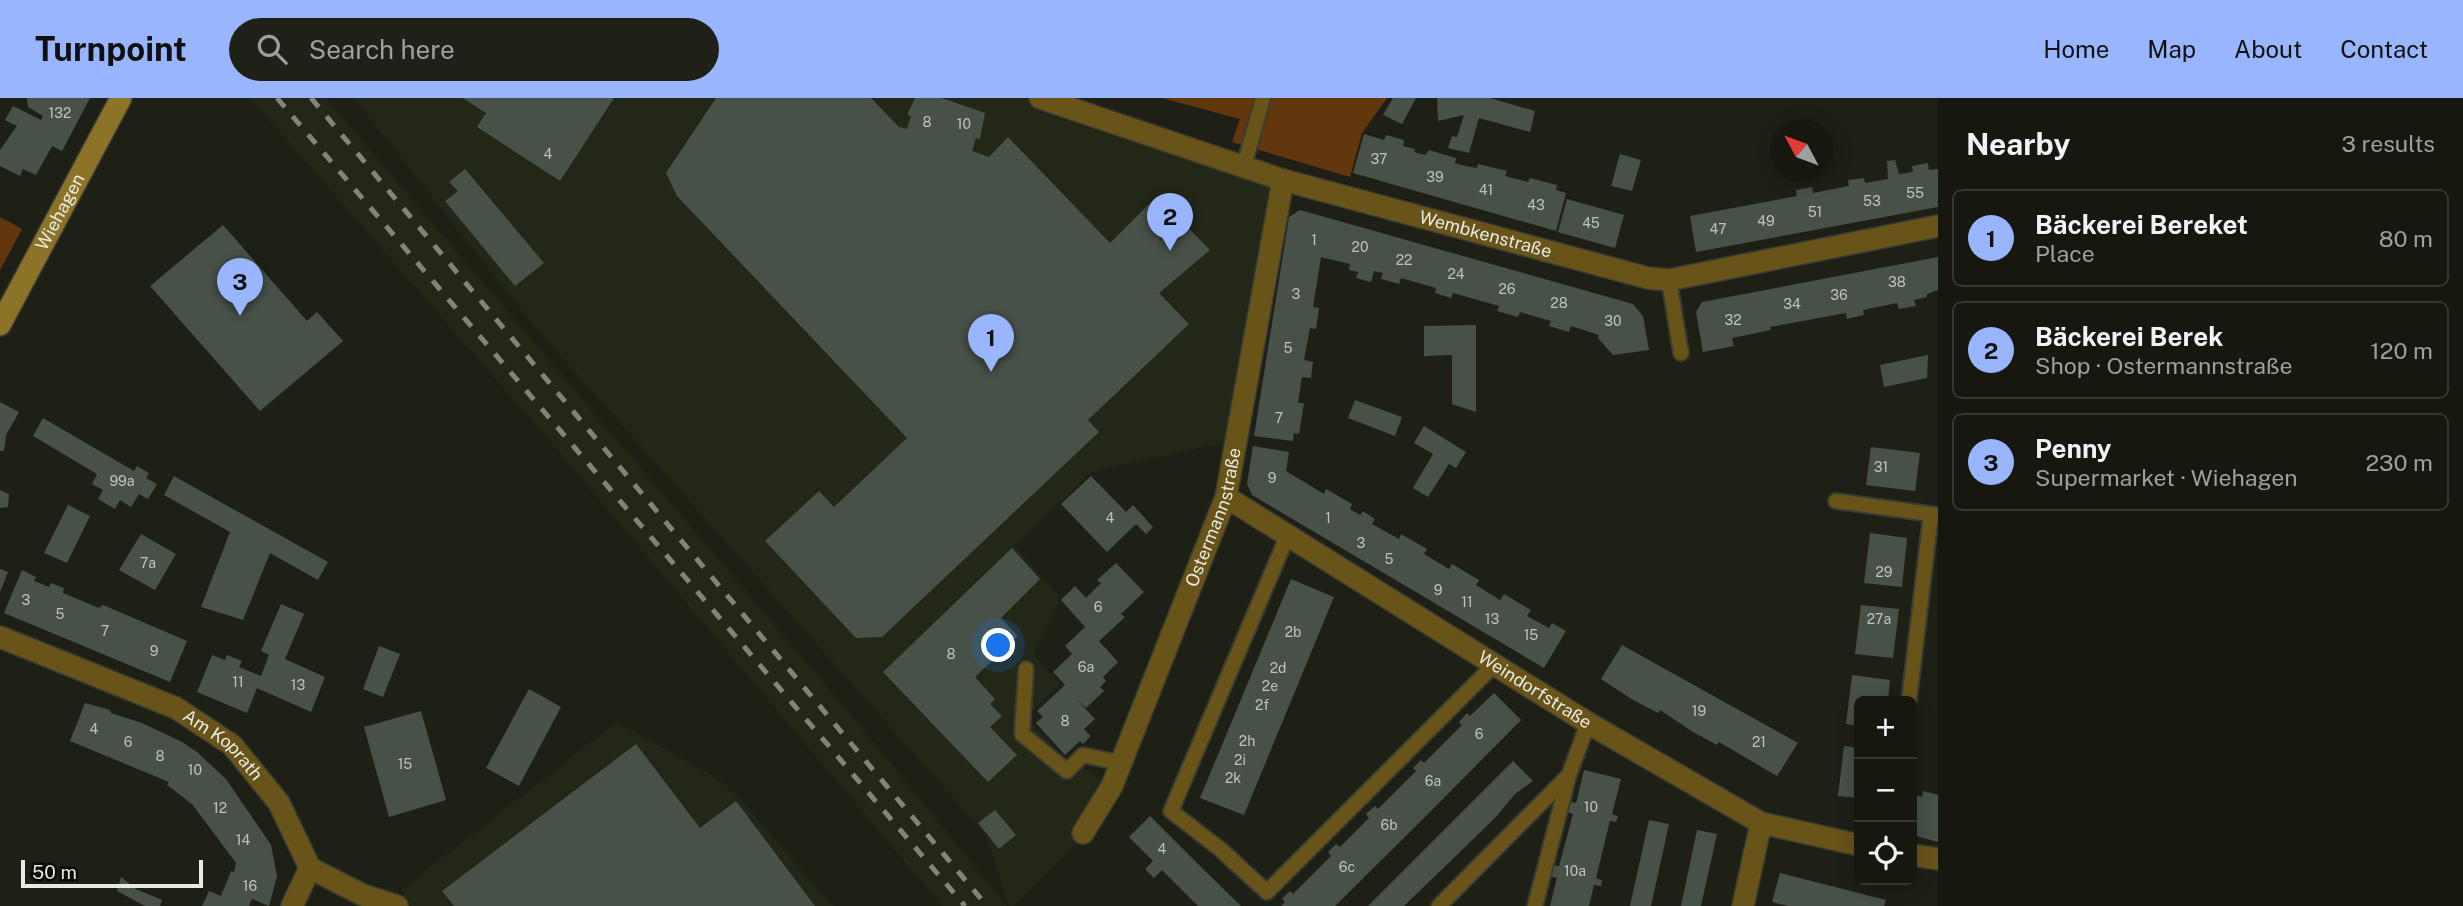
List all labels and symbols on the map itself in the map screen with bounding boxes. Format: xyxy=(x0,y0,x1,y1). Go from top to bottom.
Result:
house number: 132 xyxy=(49,105,71,121)
house number: 8 xyxy=(922,114,932,130)
house number: 10 xyxy=(957,116,971,132)
north arrow xyxy=(1770,119,1833,182)
house number: 4 xyxy=(544,146,553,162)
house number: 37 xyxy=(1371,151,1387,167)
house number: 39 xyxy=(1426,169,1444,185)
street label: Wiehagen xyxy=(31,170,89,254)
house number: 41 xyxy=(1479,182,1493,198)
house number: 55 xyxy=(1906,185,1924,201)
pin: 2 xyxy=(1147,193,1193,251)
house number: 53 xyxy=(1863,193,1881,209)
house number: 43 xyxy=(1527,197,1545,213)
house number: 51 xyxy=(1808,204,1822,220)
street label: Wembkenstraße xyxy=(1417,206,1554,262)
house number: 49 xyxy=(1757,213,1775,229)
house number: 45 xyxy=(1582,215,1600,231)
house number: 47 xyxy=(1709,221,1727,237)
house number: 1 xyxy=(1311,232,1317,248)
house number: 20 xyxy=(1352,239,1368,255)
house number: 22 xyxy=(1396,252,1412,268)
pin: 3 xyxy=(217,258,263,316)
house number: 24 xyxy=(1447,266,1465,282)
house number: 38 xyxy=(1888,274,1906,290)
house number: 26 xyxy=(1498,281,1516,297)
house number: 3 xyxy=(1292,286,1301,302)
house number: 36 xyxy=(1830,287,1848,303)
house number: 28 xyxy=(1550,295,1568,311)
house number: 34 xyxy=(1783,296,1801,312)
house number: 32 xyxy=(1724,312,1742,328)
house number: 30 xyxy=(1604,313,1622,329)
pin: 1 xyxy=(968,314,1014,372)
house number: 5 xyxy=(1284,340,1293,356)
house number: 7 xyxy=(1275,410,1283,426)
street label: Ostermannstraße xyxy=(1181,446,1245,590)
house number: 31 xyxy=(1874,459,1888,475)
house number: 9 xyxy=(1268,470,1277,486)
house number: 99a xyxy=(109,473,135,489)
house number: 4 xyxy=(1106,510,1115,526)
house number: 1 xyxy=(1325,510,1331,526)
house number: 3 xyxy=(1357,535,1366,551)
house number: 5 xyxy=(1385,551,1394,567)
house number: 7a xyxy=(140,555,156,571)
house number: 29 xyxy=(1875,564,1893,580)
house number: 9 xyxy=(1434,582,1443,598)
house number: 3 xyxy=(22,592,31,608)
house number: 11 xyxy=(1461,594,1473,610)
house number: 6 xyxy=(1094,599,1103,615)
house number: 5 xyxy=(56,606,65,622)
house number: 13 xyxy=(1485,611,1499,627)
house number: 27a xyxy=(1867,611,1891,627)
house number: 7 xyxy=(101,623,109,639)
house number: 2b xyxy=(1285,624,1301,640)
house number: 15 xyxy=(1524,627,1538,643)
your location xyxy=(981,628,1015,662)
house number: 9 xyxy=(150,643,159,659)
house number: 8 xyxy=(946,646,956,662)
street label: Weindorfstraße xyxy=(1474,646,1596,733)
house number: 6a xyxy=(1078,659,1094,675)
house number: 2d xyxy=(1270,660,1286,676)
house number: 11 xyxy=(232,674,244,690)
house number: 13 xyxy=(291,677,305,693)
house number: 2e xyxy=(1262,678,1278,694)
house number: 2f xyxy=(1255,697,1269,713)
house number: 19 xyxy=(1692,703,1706,719)
street label: Am Koprath xyxy=(179,705,267,784)
house number: 8 xyxy=(1060,713,1070,729)
house number: 4 xyxy=(90,721,99,737)
house number: 6 xyxy=(1475,726,1484,742)
house number: 2h xyxy=(1239,733,1255,749)
house number: 6 xyxy=(124,734,133,750)
house number: 21 xyxy=(1752,734,1766,750)
house number: 8 xyxy=(155,748,165,764)
house number: 2i xyxy=(1234,752,1246,768)
house number: 15 xyxy=(398,756,412,772)
house number: 10 xyxy=(188,762,202,778)
house number: 2k xyxy=(1225,770,1241,786)
house number: 6a xyxy=(1425,773,1441,789)
house number: 10 xyxy=(1584,799,1598,815)
house number: 12 xyxy=(213,800,227,816)
house number: 6b xyxy=(1380,817,1398,833)
house number: 14 xyxy=(236,832,250,848)
house number: 4 xyxy=(1158,841,1167,857)
scale bar xyxy=(21,857,203,889)
house number: 6c xyxy=(1339,859,1355,875)
house number: 10a xyxy=(1564,863,1586,879)
house number: 16 xyxy=(243,878,257,894)

